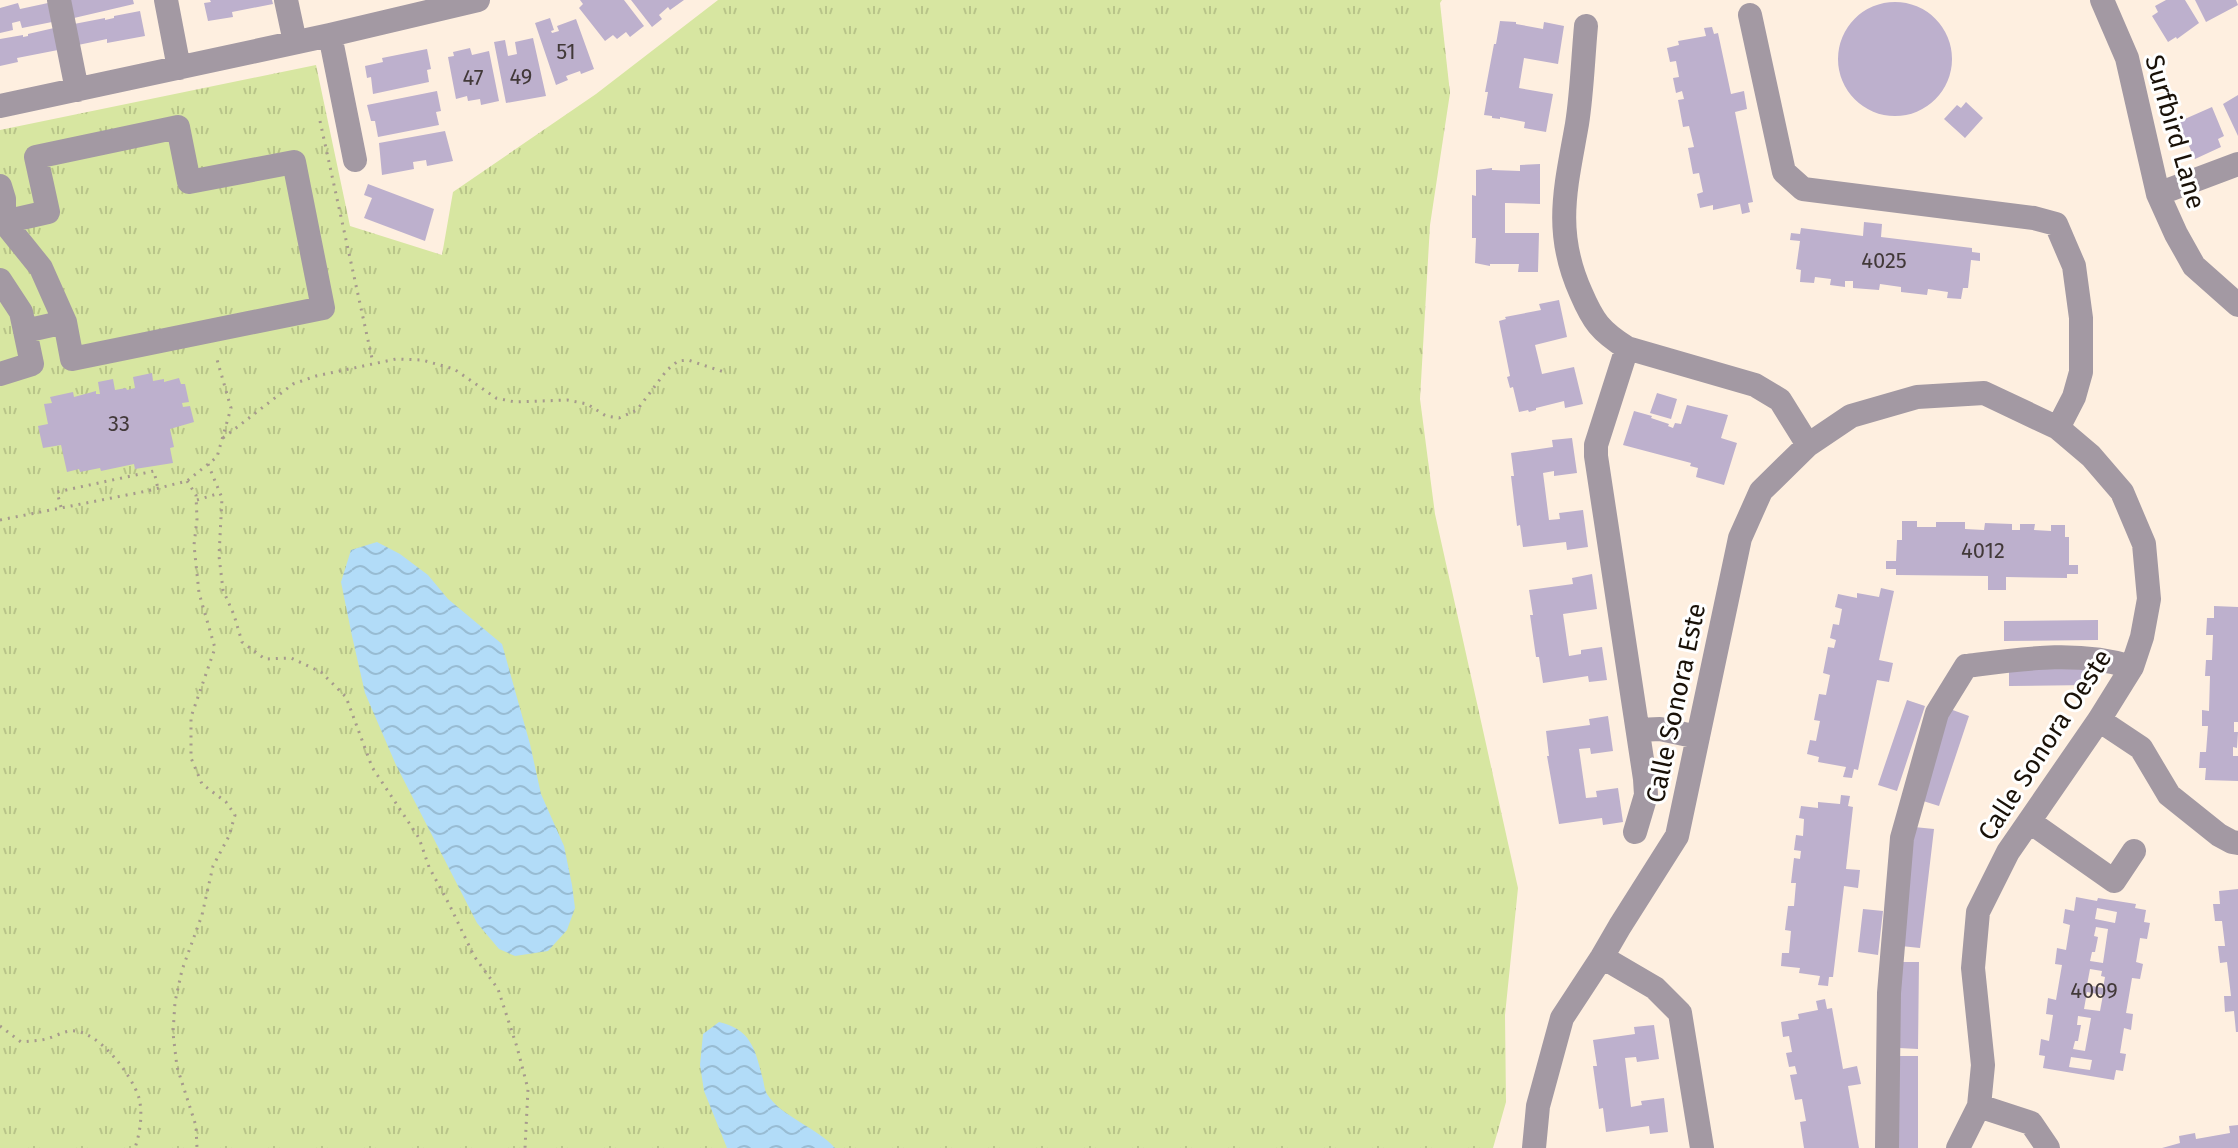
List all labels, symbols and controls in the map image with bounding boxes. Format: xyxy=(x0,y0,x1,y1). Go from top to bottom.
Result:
house number: 51 xyxy=(556,38,576,65)
street label: Surfbird Lane xyxy=(2138,51,2212,213)
house number: 49 xyxy=(510,63,532,90)
house number: 47 xyxy=(463,64,484,91)
house number: 4025 xyxy=(1861,247,1907,274)
house number: 33 xyxy=(108,410,130,437)
house number: 4012 xyxy=(1961,537,2005,564)
street label: Calle Sonora Este xyxy=(1640,600,1712,806)
street label: Calle Sonora Oeste xyxy=(1972,644,2118,846)
house number: 4009 xyxy=(2070,977,2118,1004)

